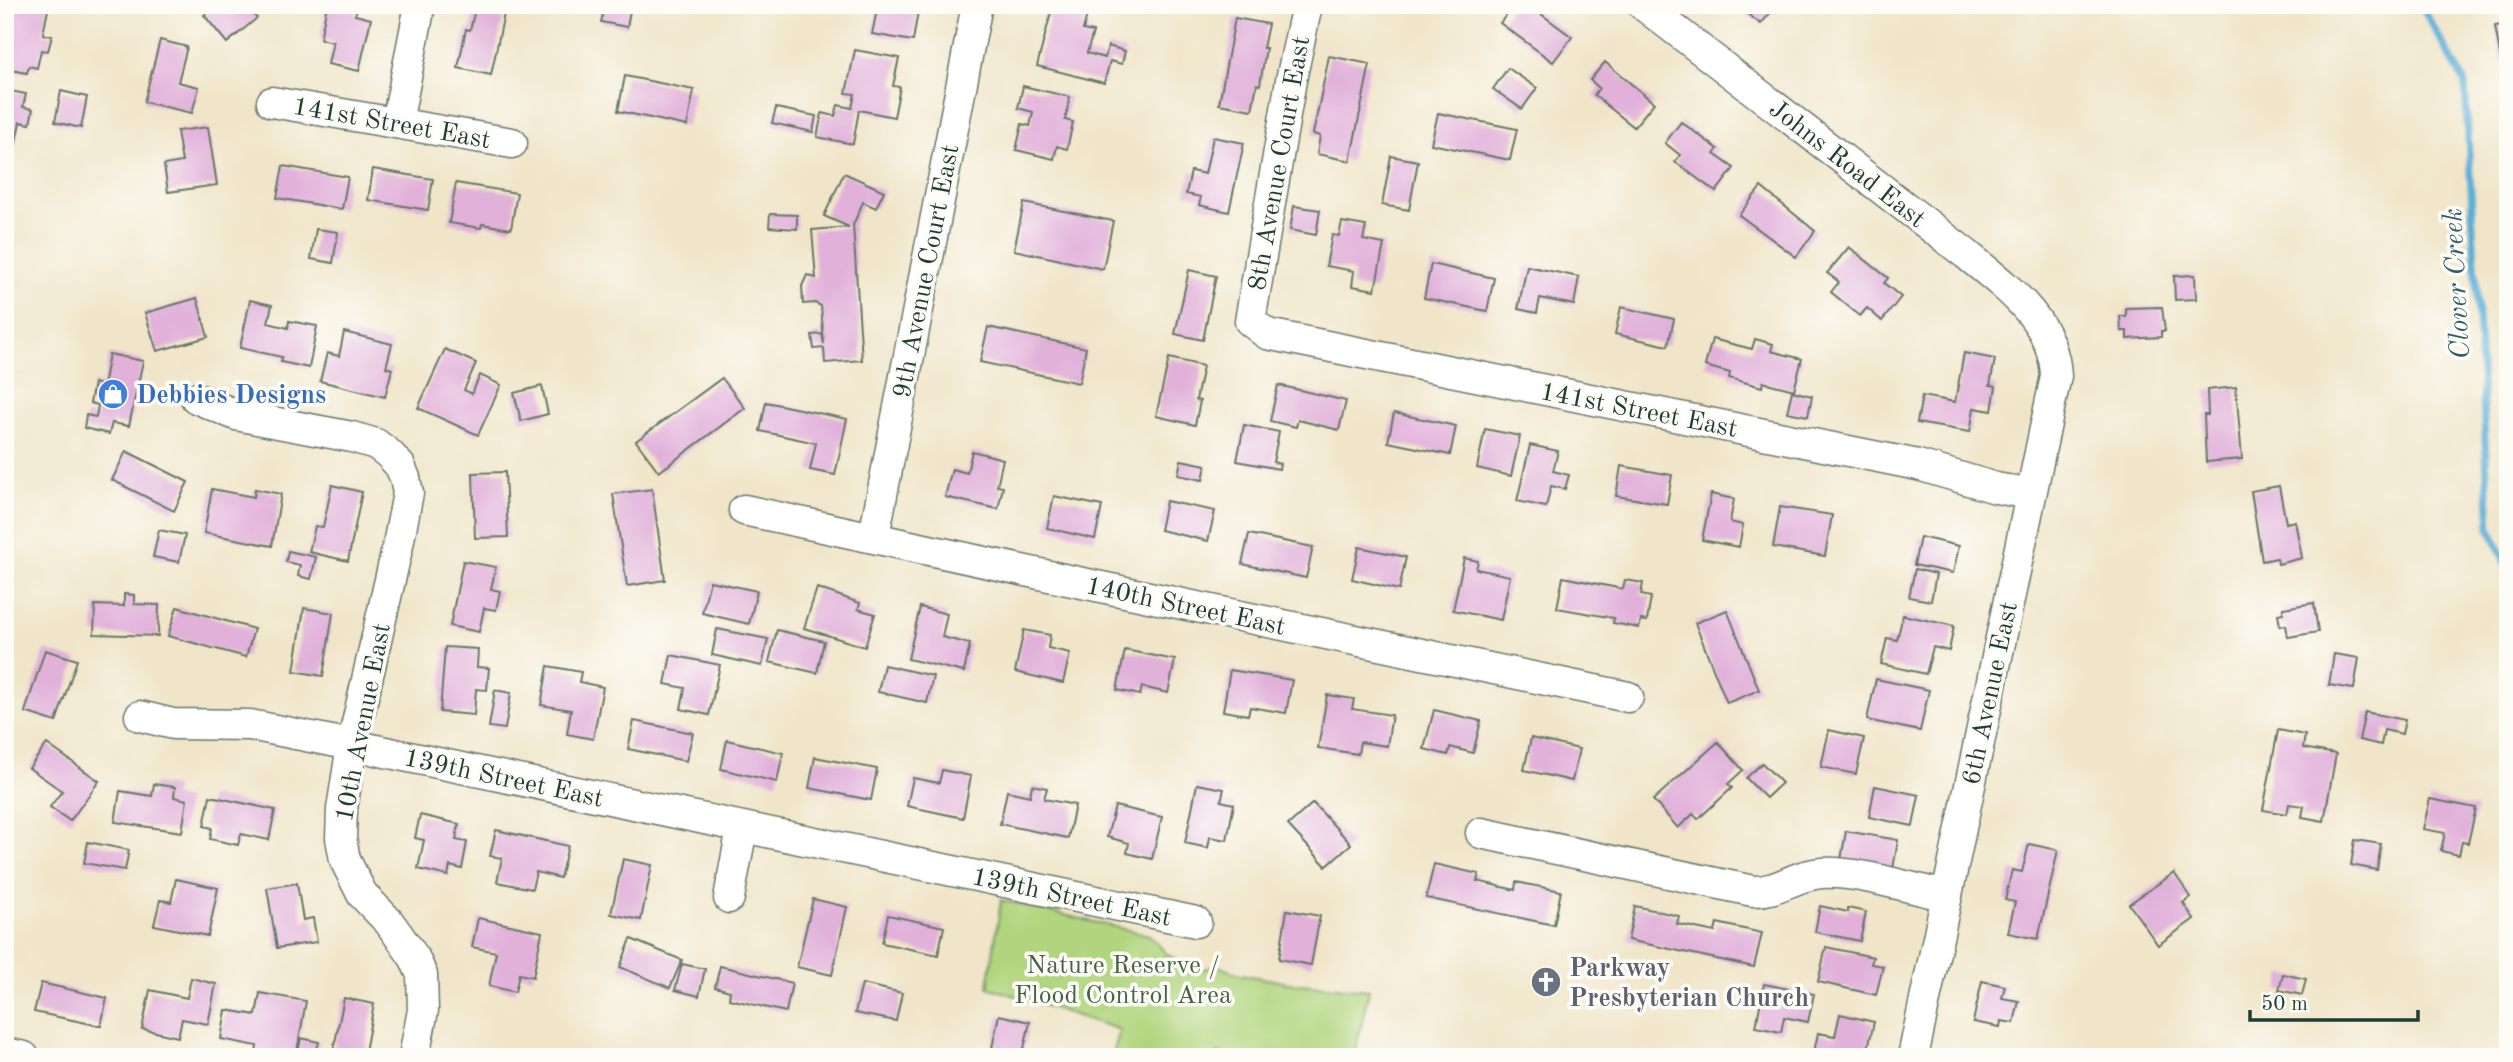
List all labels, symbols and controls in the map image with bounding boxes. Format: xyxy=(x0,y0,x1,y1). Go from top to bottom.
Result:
street label: 8th Avenue Court East xyxy=(1245,34,1315,293)
street label: 141st Street East xyxy=(291,94,493,154)
street label: Johns Road East xyxy=(1764,96,1930,233)
street label: 9th Avenue Court East xyxy=(890,142,964,400)
water label: Clover Creek xyxy=(2440,207,2476,360)
shop icon: Debbies Designs xyxy=(96,377,130,411)
street label: 141st Street East xyxy=(1538,379,1739,443)
place label: Debbies Designs xyxy=(136,383,326,409)
street label: 140th Street East xyxy=(1084,573,1288,641)
street label: 6th Avenue East xyxy=(1959,599,2023,787)
street label: 10th Avenue East xyxy=(332,621,396,824)
street label: 139th Street East xyxy=(402,745,606,813)
street label: 139th Street East xyxy=(970,864,1174,932)
park label: Nature Reserve / Flood Control Area xyxy=(1014,953,1232,1009)
place label: Parkway Presbyterian Church xyxy=(1569,956,1809,1012)
church icon: Parkway Presbyterian Church xyxy=(1529,965,1563,999)
scale bar xyxy=(2250,978,2418,1022)
text: 50 m xyxy=(2261,994,2308,1015)

